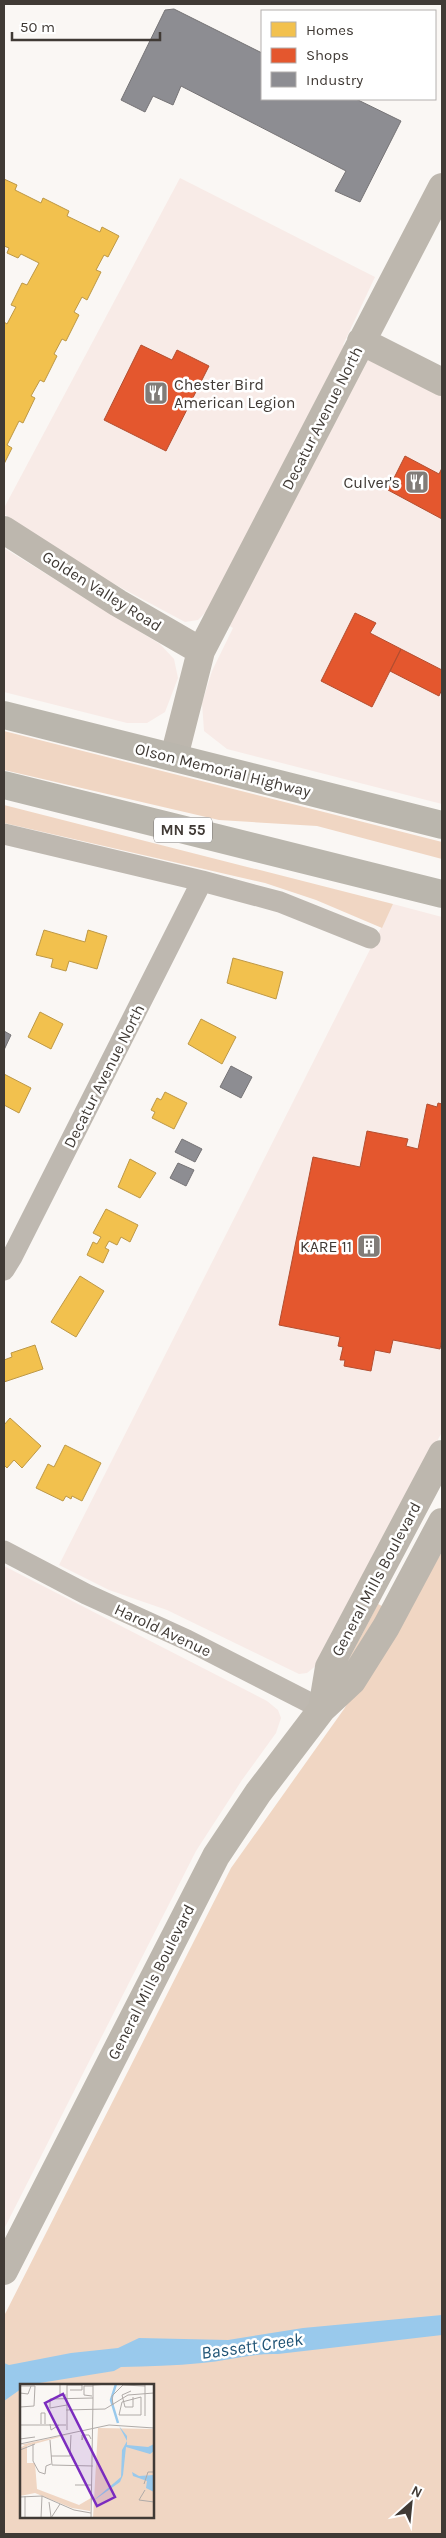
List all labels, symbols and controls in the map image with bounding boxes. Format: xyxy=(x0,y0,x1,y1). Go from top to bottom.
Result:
scale bar xyxy=(12,10,160,42)
legend xyxy=(261,10,436,100)
text: 50 m xyxy=(20,18,55,36)
text: Homes xyxy=(306,21,354,39)
text: Shops xyxy=(306,46,349,64)
text: Industry xyxy=(306,71,363,89)
street label: Decatur Avenue North xyxy=(278,343,366,493)
place label: Chester Bird American Legion xyxy=(174,375,295,412)
restaurant icon: Chester Bird American Legion xyxy=(143,380,169,406)
restaurant icon: Culver's xyxy=(404,469,430,495)
place label: Culver's xyxy=(343,473,400,492)
street label: Golden Valley Road xyxy=(39,547,165,635)
street label: Olson Memorial Highway xyxy=(133,739,313,801)
road number: MN 55 xyxy=(154,818,212,842)
street label: Decatur Avenue North xyxy=(60,1001,148,1151)
building icon: KARE 11 xyxy=(356,1233,382,1259)
place label: KARE 11 xyxy=(300,1237,352,1256)
street label: General Mills Boulevard xyxy=(327,1499,425,1659)
street label: Harold Avenue xyxy=(112,1599,214,1661)
street label: General Mills Boulevard xyxy=(104,1901,198,2063)
water label: Bassett Creek xyxy=(200,2328,305,2364)
inset map xyxy=(20,2384,154,2518)
north arrow xyxy=(386,2478,436,2528)
text: N xyxy=(408,2482,425,2502)

